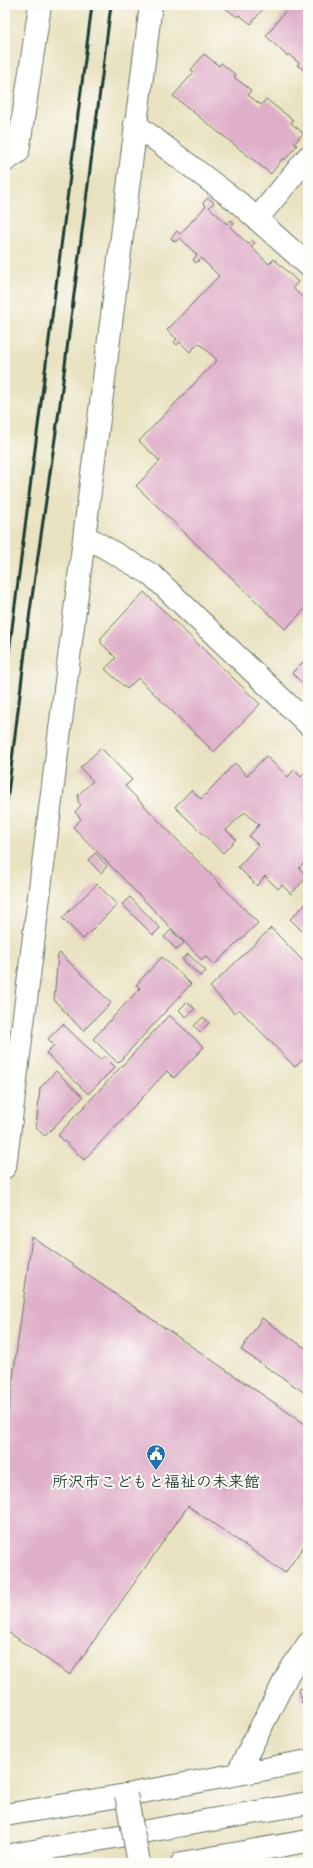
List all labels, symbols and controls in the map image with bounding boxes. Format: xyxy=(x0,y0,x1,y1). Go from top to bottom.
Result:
public building icon: 所沢市こどもと福祉の未来館 xyxy=(145,1443,167,1471)
place label: 所沢市こどもと福祉の未来館 xyxy=(52,1471,260,1495)

